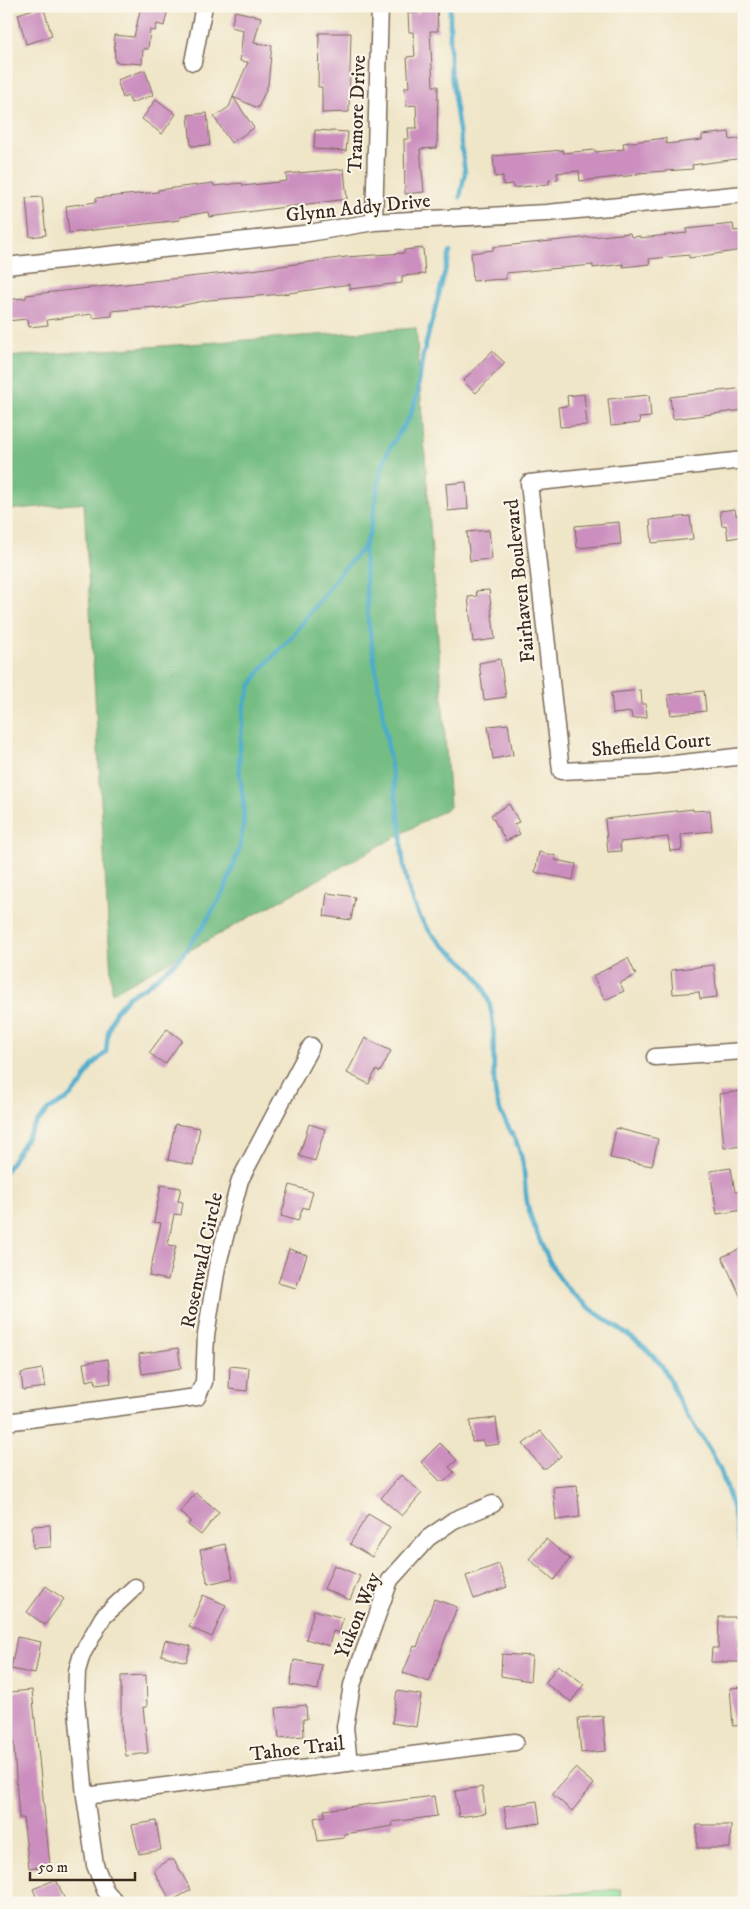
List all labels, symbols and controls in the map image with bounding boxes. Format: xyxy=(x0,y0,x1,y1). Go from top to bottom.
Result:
street label: Tramore Drive xyxy=(343,55,372,174)
street label: Glynn Addy Drive xyxy=(285,188,432,229)
street label: Fairhaven Boulevard xyxy=(499,498,542,664)
street label: Sheffield Court xyxy=(590,728,712,763)
street label: Rosenwald Circle xyxy=(176,1190,229,1331)
street label: Yukon Way xyxy=(330,1569,387,1662)
street label: Tahoe Trail xyxy=(249,1731,346,1768)
scale bar xyxy=(30,1849,135,1881)
text: 50 m xyxy=(38,1858,68,1877)

